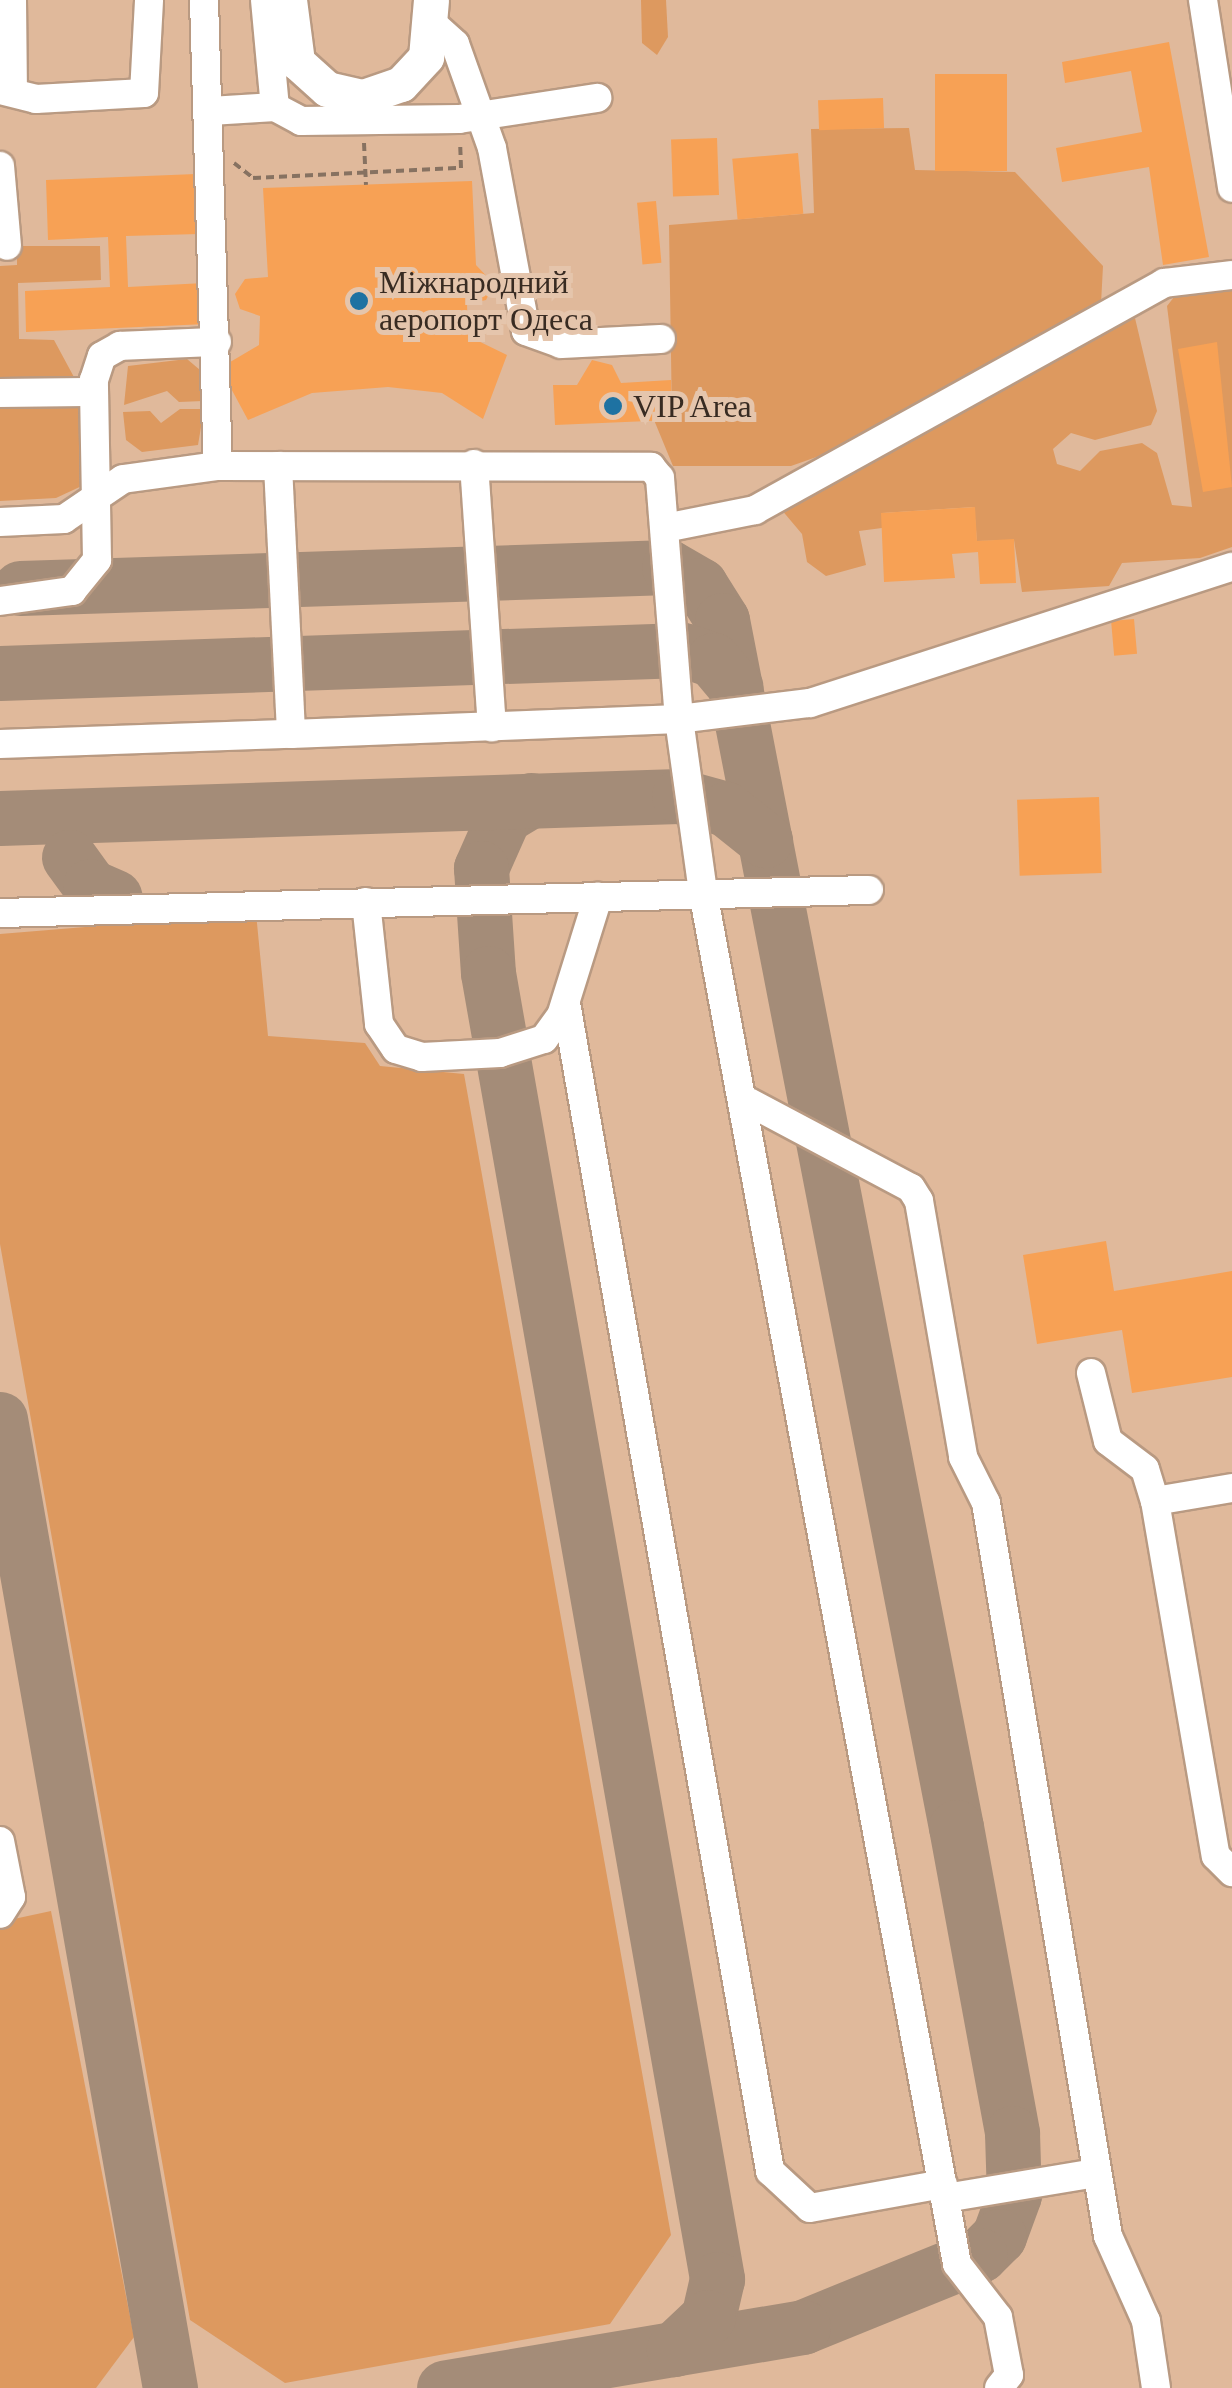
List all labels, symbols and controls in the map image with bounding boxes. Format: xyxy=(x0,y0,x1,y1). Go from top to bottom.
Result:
place label: Міжнародний аеропорт Одеса xyxy=(379,264,593,339)
marker: Міжнародний аеропорт Одеса xyxy=(348,290,370,312)
place label: VIP Area xyxy=(633,387,755,425)
marker: VIP Area xyxy=(602,395,624,417)

